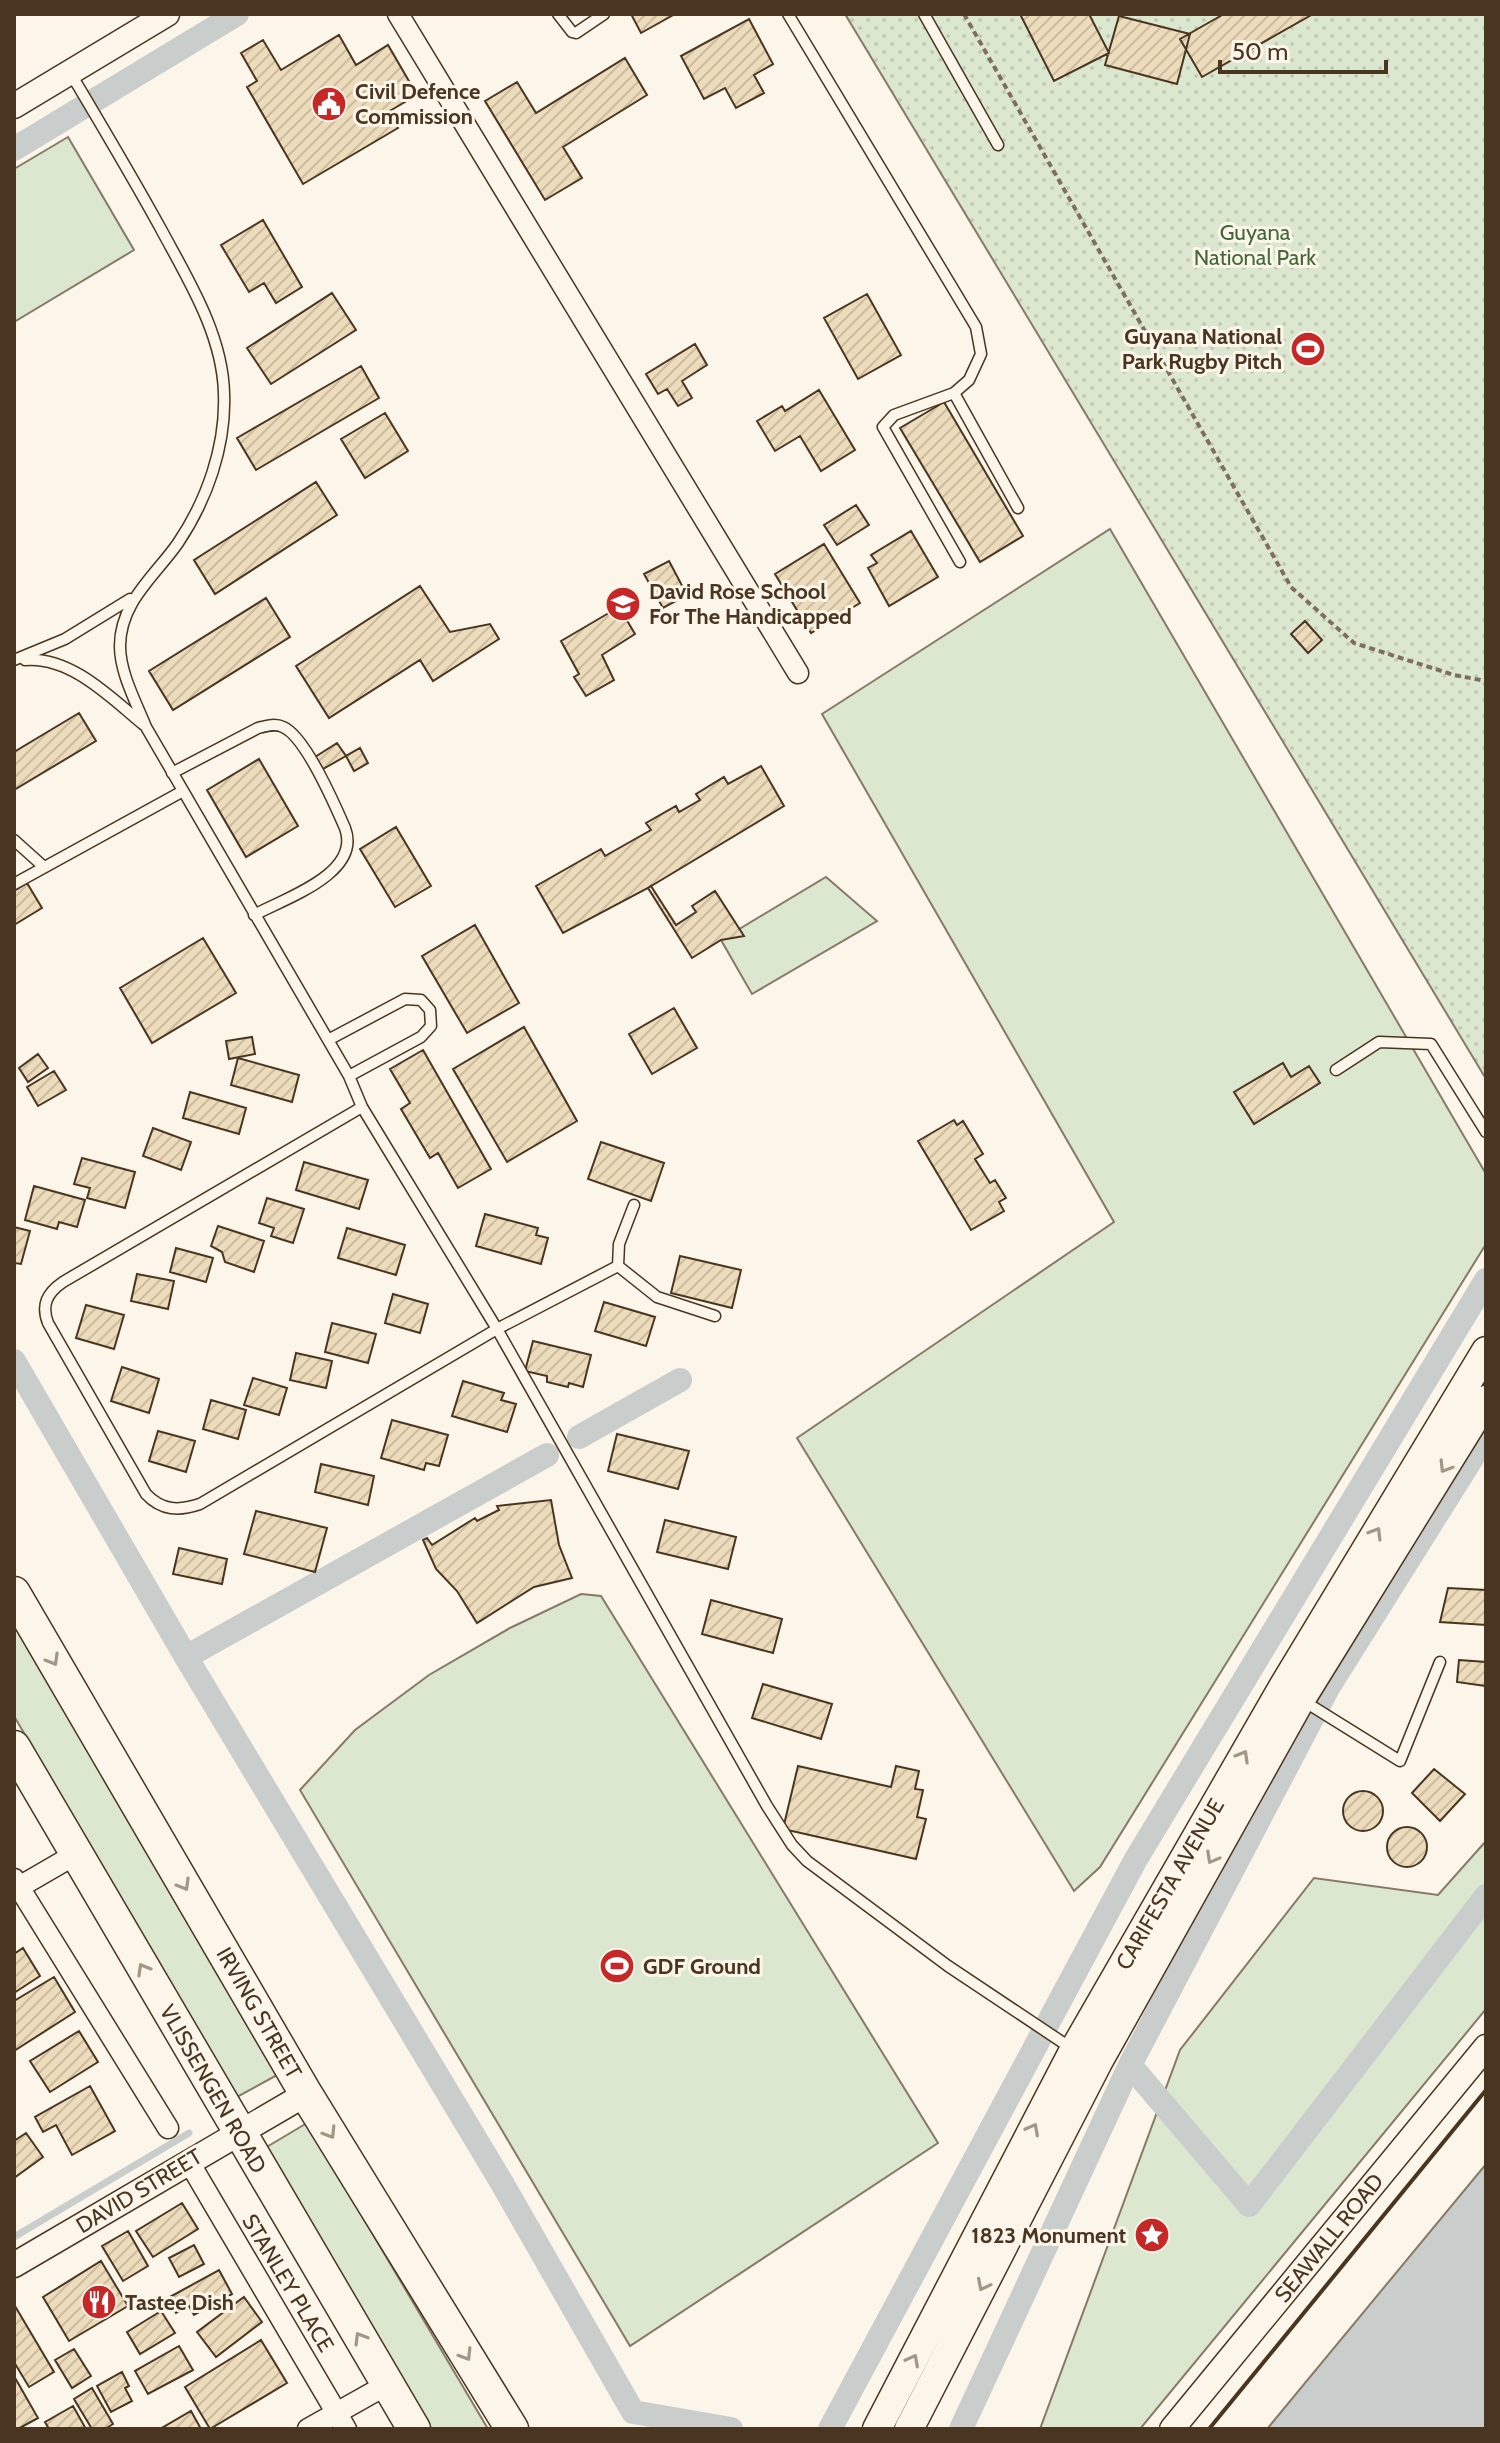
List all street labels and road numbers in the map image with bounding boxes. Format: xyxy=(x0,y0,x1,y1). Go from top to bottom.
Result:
street label: CARIFESTA AVENUE xyxy=(1110,1794,1230,1974)
street label: IRVING STREET xyxy=(211,1943,308,2084)
street label: VLISSENGEN ROAD xyxy=(154,2000,272,2178)
street label: DAVID STREET xyxy=(71,2143,207,2239)
street label: SEAWALL ROAD xyxy=(1269,2168,1389,2308)
street label: STANLEY PLACE xyxy=(236,2209,340,2357)

